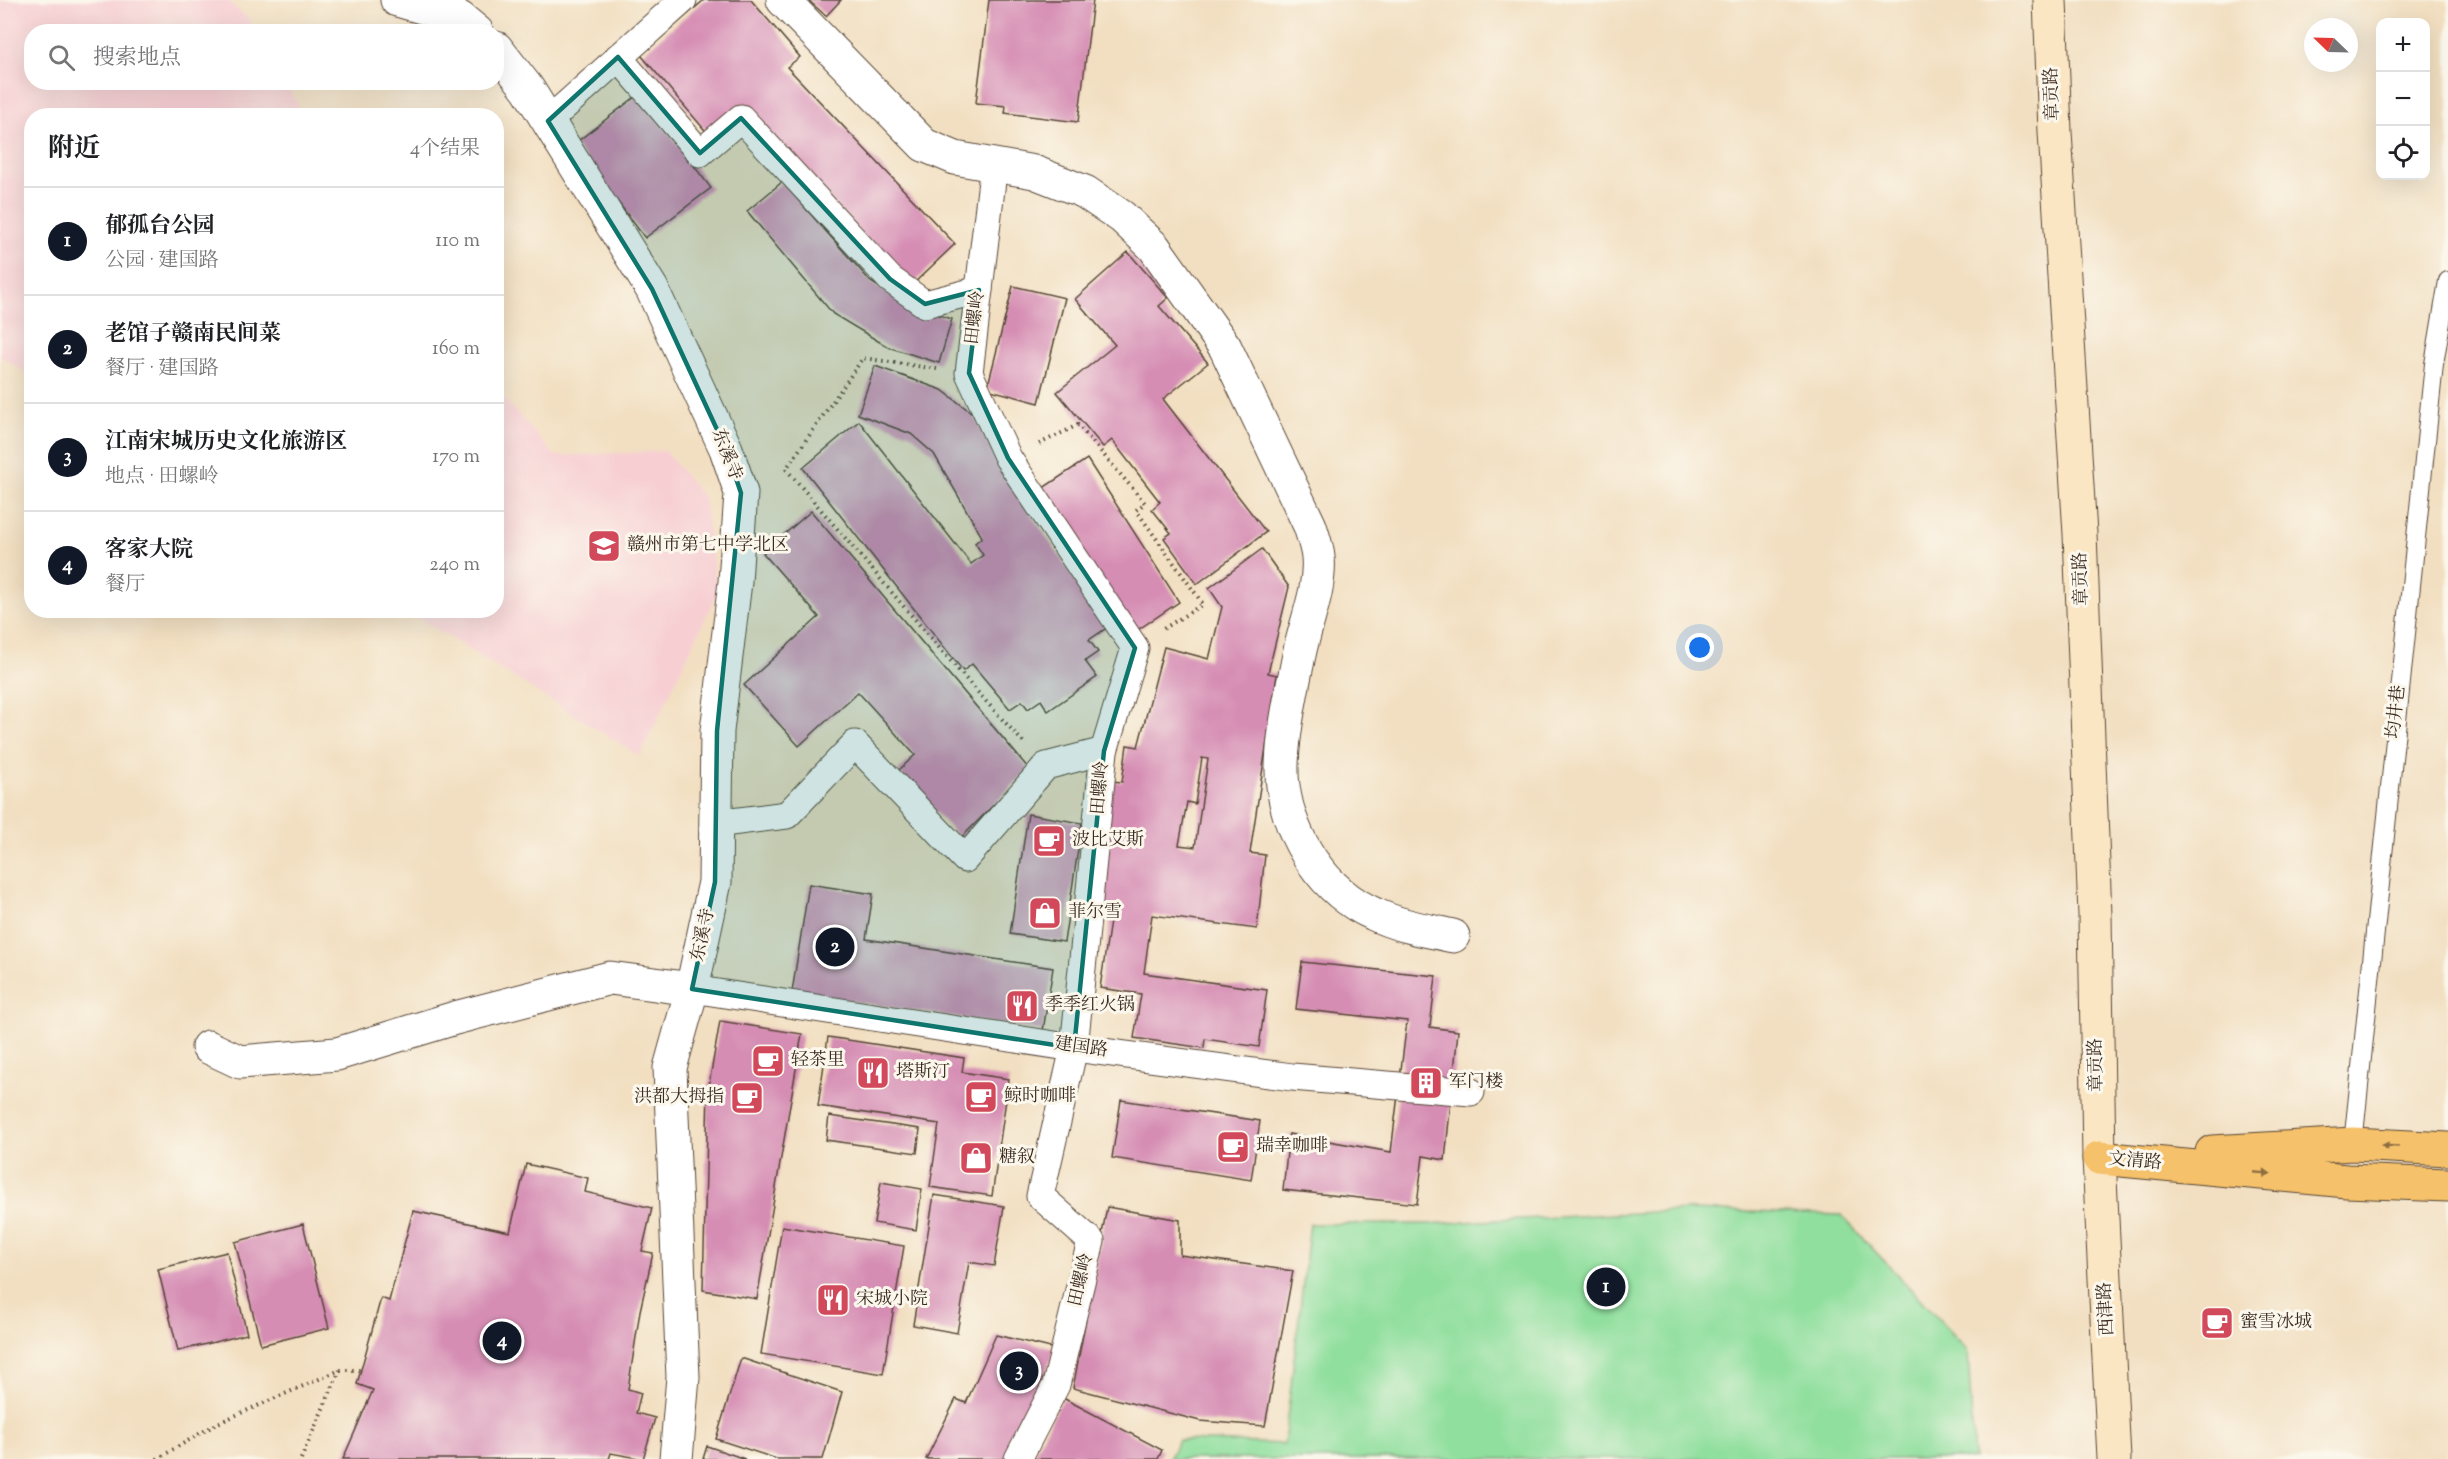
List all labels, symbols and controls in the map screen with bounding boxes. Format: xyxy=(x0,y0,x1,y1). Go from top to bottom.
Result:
north arrow xyxy=(2304,18,2358,72)
map controls xyxy=(2376,18,2430,180)
button: + xyxy=(2376,18,2430,72)
search box xyxy=(24,24,504,90)
icon: search xyxy=(45,41,78,74)
text: 搜索地点 xyxy=(93,43,181,75)
street label: 章贡路 xyxy=(2039,67,2067,121)
button: − xyxy=(2376,72,2430,126)
button: locate xyxy=(2376,126,2430,180)
text: 附近 xyxy=(48,131,100,168)
text: 4个结果 xyxy=(410,135,480,164)
text: 郁孤台公园 xyxy=(105,211,215,243)
text: 1 xyxy=(64,227,71,256)
text: 110 m xyxy=(435,227,480,256)
text: 公园 · 建国路 xyxy=(105,247,219,276)
street label: 田螺岭 xyxy=(960,290,992,346)
text: 老馆子赣南民间菜 xyxy=(105,319,281,351)
text: 2 xyxy=(63,335,72,364)
text: 160 m xyxy=(432,335,480,364)
text: 餐厅 · 建国路 xyxy=(105,355,219,384)
street label: 东溪寺 xyxy=(704,425,748,485)
text: 江南宋城历史文化旅游区 xyxy=(105,427,347,459)
text: 3 xyxy=(63,443,72,472)
text: 170 m xyxy=(432,443,480,472)
text: 地点 · 田螺岭 xyxy=(105,463,219,492)
school or university icon: 赣州市第七中学北区 xyxy=(586,528,622,564)
place label: 赣州市第七中学北区 xyxy=(627,533,789,559)
text: 客家大院 xyxy=(105,535,193,567)
text: 4 xyxy=(62,551,73,580)
text: 240 m xyxy=(429,551,480,580)
street label: 章贡路 xyxy=(2068,552,2096,606)
text: 餐厅 xyxy=(105,571,145,600)
your location xyxy=(1685,633,1714,662)
street label: 均井巷 xyxy=(2381,684,2413,740)
street label: 田螺岭 xyxy=(1086,760,1116,816)
cafe icon: 波比艾斯 xyxy=(1031,823,1067,859)
place label: 波比艾斯 xyxy=(1072,828,1144,854)
shop icon: 菲尔雪 xyxy=(1027,895,1063,931)
place label: 菲尔雪 xyxy=(1068,900,1122,926)
street label: 东溪寺 xyxy=(686,906,722,964)
pin: 2 xyxy=(816,924,854,970)
restaurant icon: 季季红火锅 xyxy=(1004,988,1040,1024)
place label: 季季红火锅 xyxy=(1045,993,1135,1019)
street label: 建国路 xyxy=(1052,1031,1110,1065)
street label: 章贡路 xyxy=(2084,1038,2110,1092)
cafe icon: 轻茶里 xyxy=(750,1043,786,1079)
place label: 轻茶里 xyxy=(791,1048,845,1074)
restaurant icon: 塔斯汀 xyxy=(855,1055,891,1091)
place label: 塔斯汀 xyxy=(896,1060,950,1086)
building icon: 军门楼 xyxy=(1408,1065,1444,1101)
place label: 军门楼 xyxy=(1449,1070,1503,1096)
cafe icon: 鲸时咖啡 xyxy=(963,1079,999,1115)
cafe icon: 洪都大拇指 xyxy=(729,1080,765,1116)
place label: 鲸时咖啡 xyxy=(1004,1084,1076,1110)
place label: 洪都大拇指 xyxy=(634,1085,724,1111)
cafe icon: 瑞幸咖啡 xyxy=(1215,1129,1251,1165)
place label: 瑞幸咖啡 xyxy=(1256,1134,1328,1160)
shop icon: 糖叙 xyxy=(958,1140,994,1176)
one-way arrow xyxy=(2380,1141,2399,1151)
place label: 糖叙 xyxy=(999,1145,1035,1171)
street label: 文清路 xyxy=(2107,1147,2163,1177)
one-way arrow xyxy=(2252,1168,2271,1178)
street label: 田螺岭 xyxy=(1063,1251,1101,1309)
pin: 1 xyxy=(1586,1264,1626,1310)
street label: 西津路 xyxy=(2093,1281,2121,1337)
restaurant icon: 宋城小院 xyxy=(815,1282,851,1318)
place label: 宋城小院 xyxy=(856,1287,928,1313)
cafe icon: 蜜雪冰城 xyxy=(2199,1305,2235,1341)
place label: 蜜雪冰城 xyxy=(2240,1310,2312,1336)
pin: 4 xyxy=(482,1318,522,1364)
pin: 3 xyxy=(1000,1348,1038,1394)

